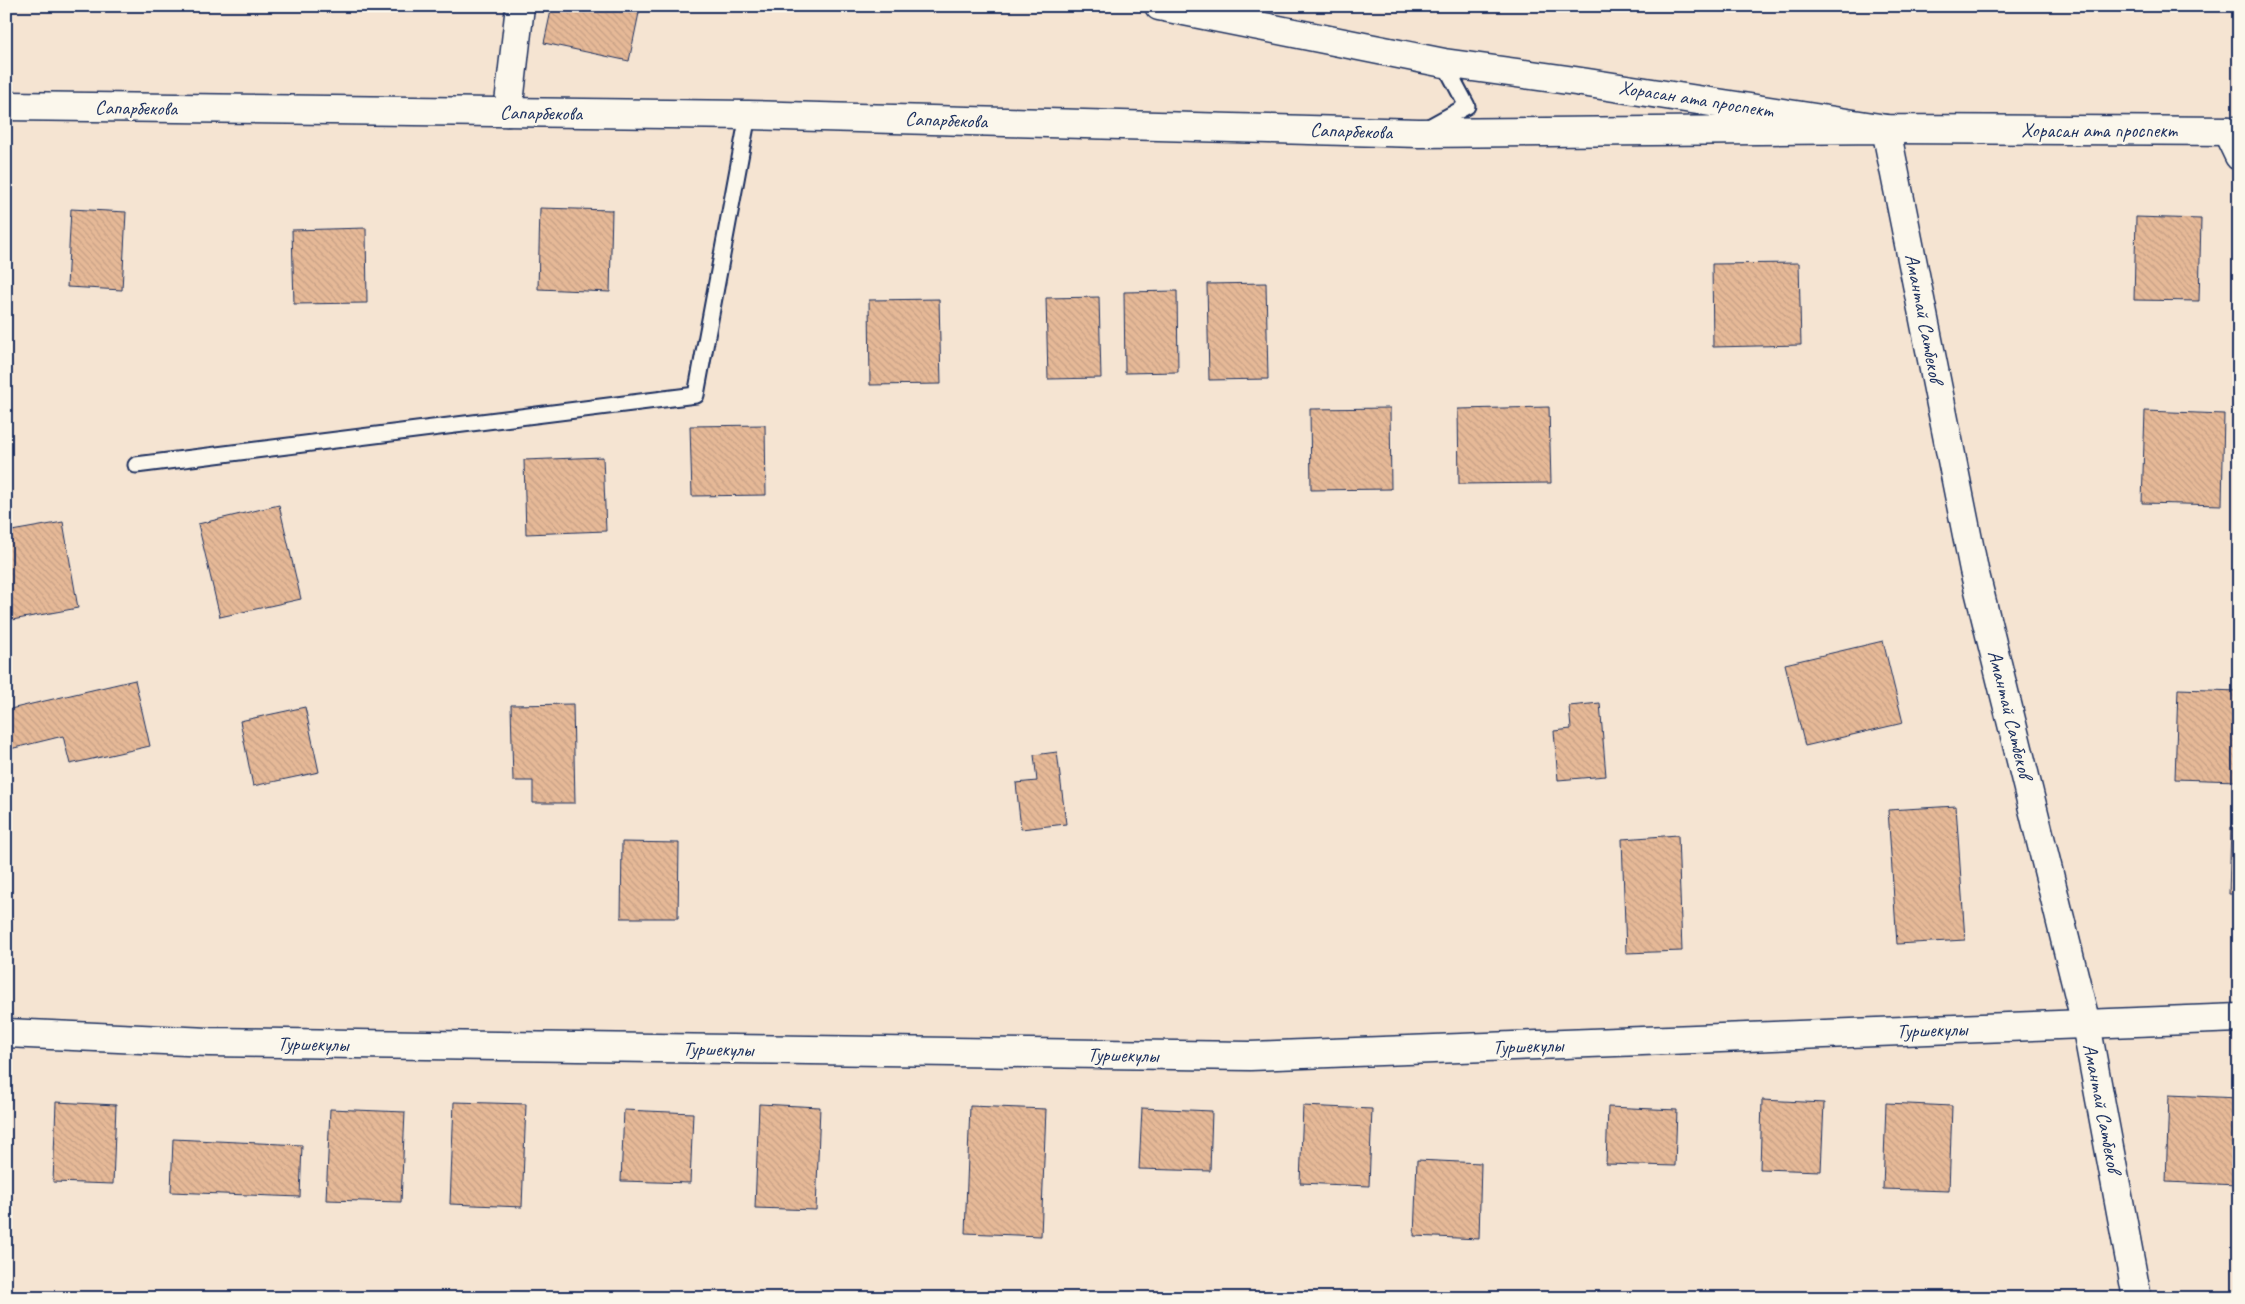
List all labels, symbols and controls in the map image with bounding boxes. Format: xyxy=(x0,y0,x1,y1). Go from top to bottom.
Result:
street label: Хорасан ата проспект xyxy=(1617,75,1776,124)
street label: Сапарбекова xyxy=(95,95,179,121)
street label: Сапарбекова xyxy=(500,100,584,126)
street label: Сапарбекова xyxy=(904,106,990,134)
street label: Сапарбекова xyxy=(1309,117,1395,145)
street label: Хорасан ата проспект xyxy=(2021,118,2178,143)
street label: Амантай Сатбеков xyxy=(1899,252,1950,389)
street label: Амантай Сатбеков xyxy=(1982,648,2039,785)
street label: Туршекулы xyxy=(1896,1016,1969,1044)
street label: Туршекулы xyxy=(277,1031,350,1057)
street label: Туршекулы xyxy=(1492,1032,1565,1060)
street label: Туршекулы xyxy=(682,1036,755,1062)
street label: Туршекулы xyxy=(1087,1042,1160,1068)
street label: Амантай Сатбеков xyxy=(2077,1042,2128,1179)

